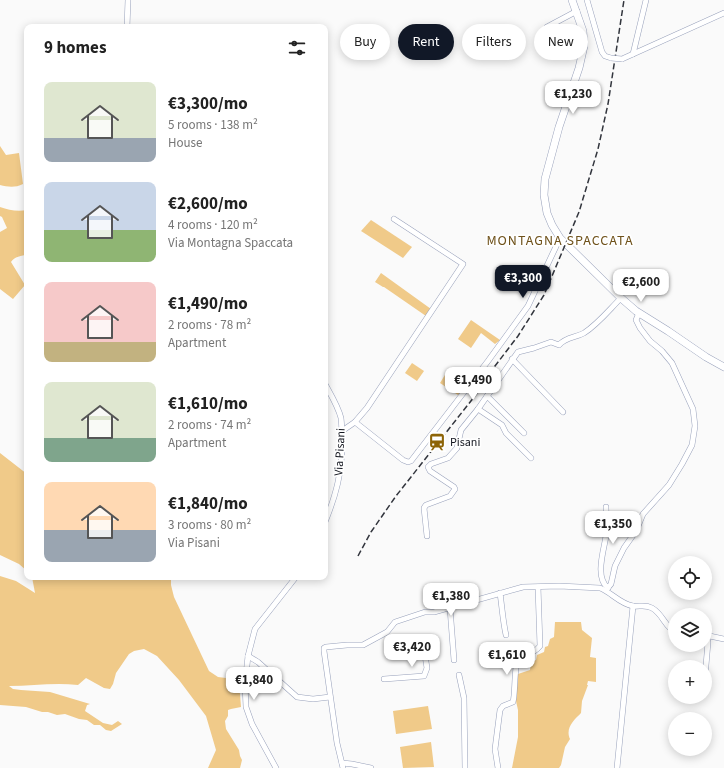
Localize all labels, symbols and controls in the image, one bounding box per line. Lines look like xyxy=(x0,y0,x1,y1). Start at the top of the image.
chip: Buy xyxy=(340,24,390,60)
chip: Rent xyxy=(398,24,454,60)
chip: Filters xyxy=(462,24,526,60)
chip: New xyxy=(534,24,588,60)
text: 9 homes xyxy=(44,36,106,60)
icon: filters xyxy=(286,37,308,59)
pin: €1,230 xyxy=(540,81,606,115)
text: €1,230 xyxy=(554,85,592,103)
text: €3,300/mo xyxy=(168,92,248,116)
icon: home xyxy=(76,98,124,146)
text: 5 rooms · 138 m² xyxy=(168,116,258,134)
text: House xyxy=(168,134,203,152)
text: €2,600/mo xyxy=(168,192,248,216)
icon: home xyxy=(76,198,124,246)
text: 4 rooms · 120 m² xyxy=(168,216,258,234)
district label: MONTAGNA SPACCATA xyxy=(486,231,634,251)
text: Via Montagna Spaccata xyxy=(168,234,293,252)
pin: €3,300 xyxy=(490,265,556,299)
text: €3,300 xyxy=(504,269,542,287)
pin: €2,600 xyxy=(608,269,674,303)
text: €2,600 xyxy=(622,273,660,291)
text: €1,490/mo xyxy=(168,292,248,316)
icon: home xyxy=(76,298,124,346)
text: 2 rooms · 78 m² xyxy=(168,316,251,334)
text: Apartment xyxy=(168,334,226,352)
pin: €1,490 xyxy=(440,367,506,401)
text: €1,490 xyxy=(454,371,492,389)
text: €1,610/mo xyxy=(168,392,248,416)
icon: home xyxy=(76,398,124,446)
text: 2 rooms · 74 m² xyxy=(168,416,251,434)
street label: Via Pisani xyxy=(330,428,350,476)
station icon: Pisani xyxy=(427,432,447,452)
text: Apartment xyxy=(168,434,226,452)
place label: Pisani xyxy=(450,434,480,451)
text: €1,840/mo xyxy=(168,492,248,516)
icon: home xyxy=(76,498,124,546)
pin: €1,350 xyxy=(580,511,646,545)
text: €1,350 xyxy=(594,515,632,533)
text: 3 rooms · 80 m² xyxy=(168,516,251,534)
text: Via Pisani xyxy=(168,534,220,552)
map controls xyxy=(668,556,712,756)
button: locate xyxy=(668,556,712,600)
pin: €1,380 xyxy=(418,583,484,617)
text: €1,380 xyxy=(432,587,470,605)
button: layers xyxy=(668,608,712,652)
pin: €3,420 xyxy=(379,634,445,668)
text: €3,420 xyxy=(393,638,431,656)
pin: €1,610 xyxy=(474,642,540,676)
text: €1,610 xyxy=(488,646,526,664)
button: + xyxy=(668,660,712,704)
pin: €1,840 xyxy=(221,667,287,701)
text: €1,840 xyxy=(235,671,273,689)
button: − xyxy=(668,712,712,756)

